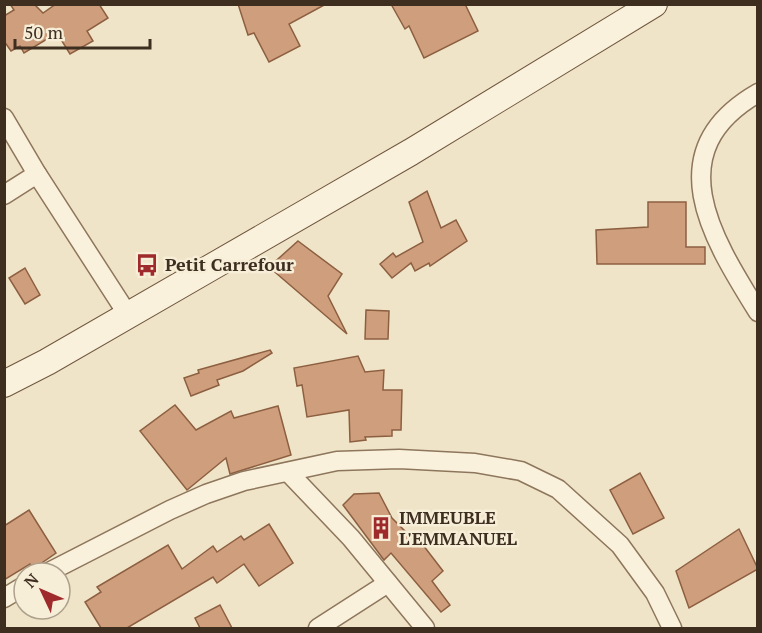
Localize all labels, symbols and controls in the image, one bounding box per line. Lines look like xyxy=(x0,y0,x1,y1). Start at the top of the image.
scale bar xyxy=(15,12,150,50)
text: 50 m xyxy=(24,20,64,44)
bus stop icon: Petit Carrefour xyxy=(134,252,160,278)
place label: Petit Carrefour xyxy=(165,252,294,276)
place label: IMMEUBLE L'EMMANUEL xyxy=(399,505,518,550)
building icon: IMMEUBLE L'EMMANUEL xyxy=(368,515,394,541)
north arrow xyxy=(12,561,72,621)
text: N xyxy=(19,569,43,593)

